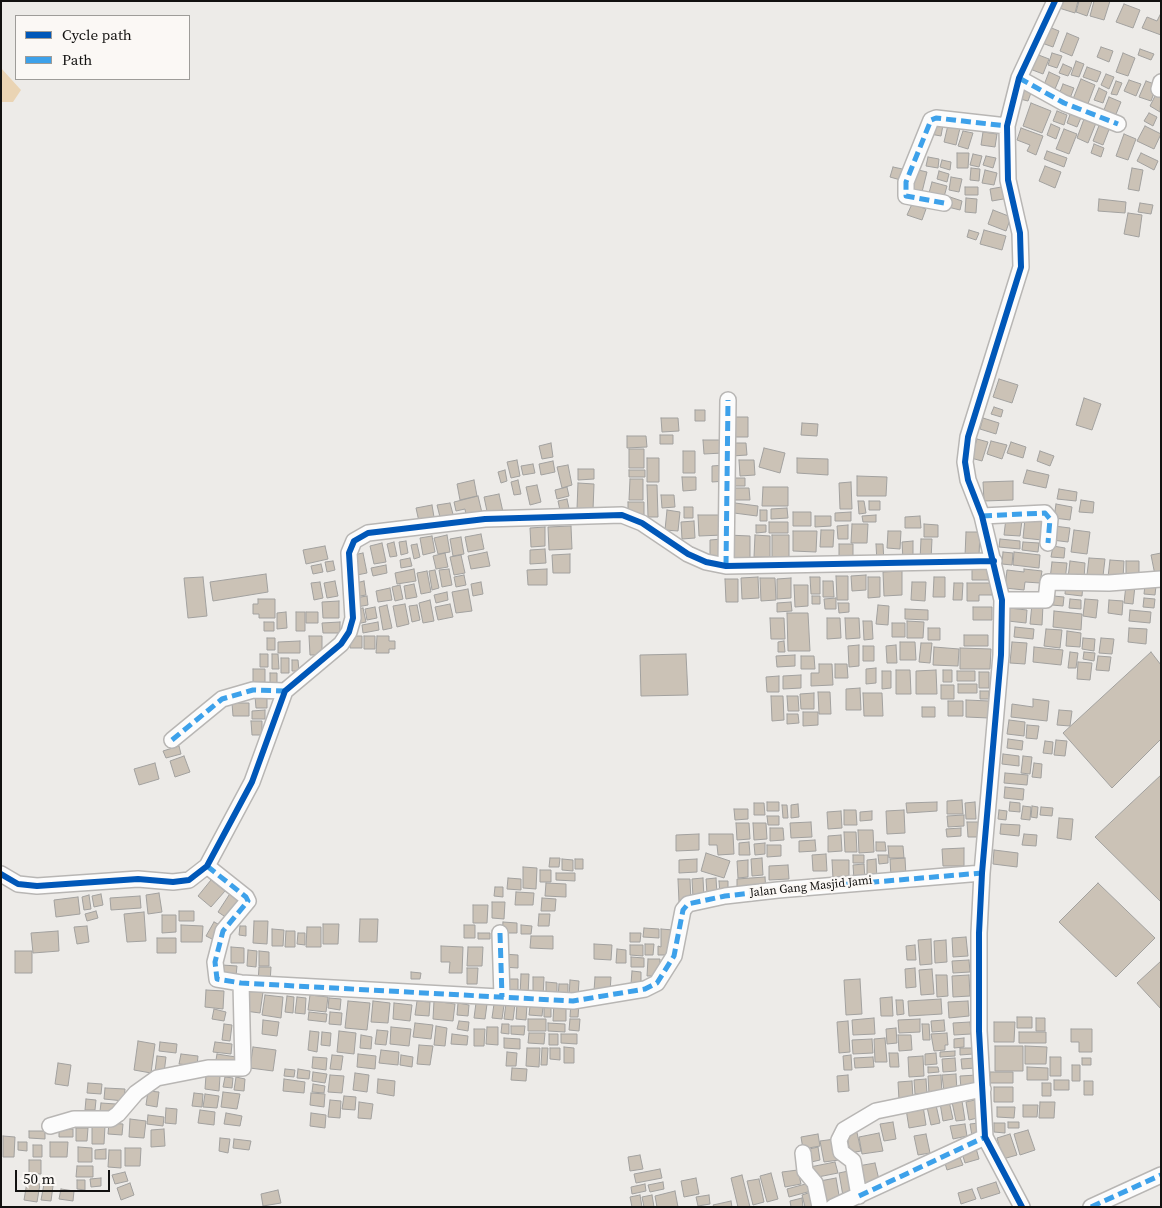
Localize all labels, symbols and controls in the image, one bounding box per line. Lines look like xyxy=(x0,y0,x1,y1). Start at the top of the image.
legend xyxy=(15,15,190,80)
text: Cycle path xyxy=(62,24,132,45)
text: Path xyxy=(62,49,92,70)
street label: Jalan Gang Masjid Jami xyxy=(749,873,873,901)
scale bar xyxy=(18,1160,112,1192)
text: 50 m xyxy=(23,1168,55,1189)

